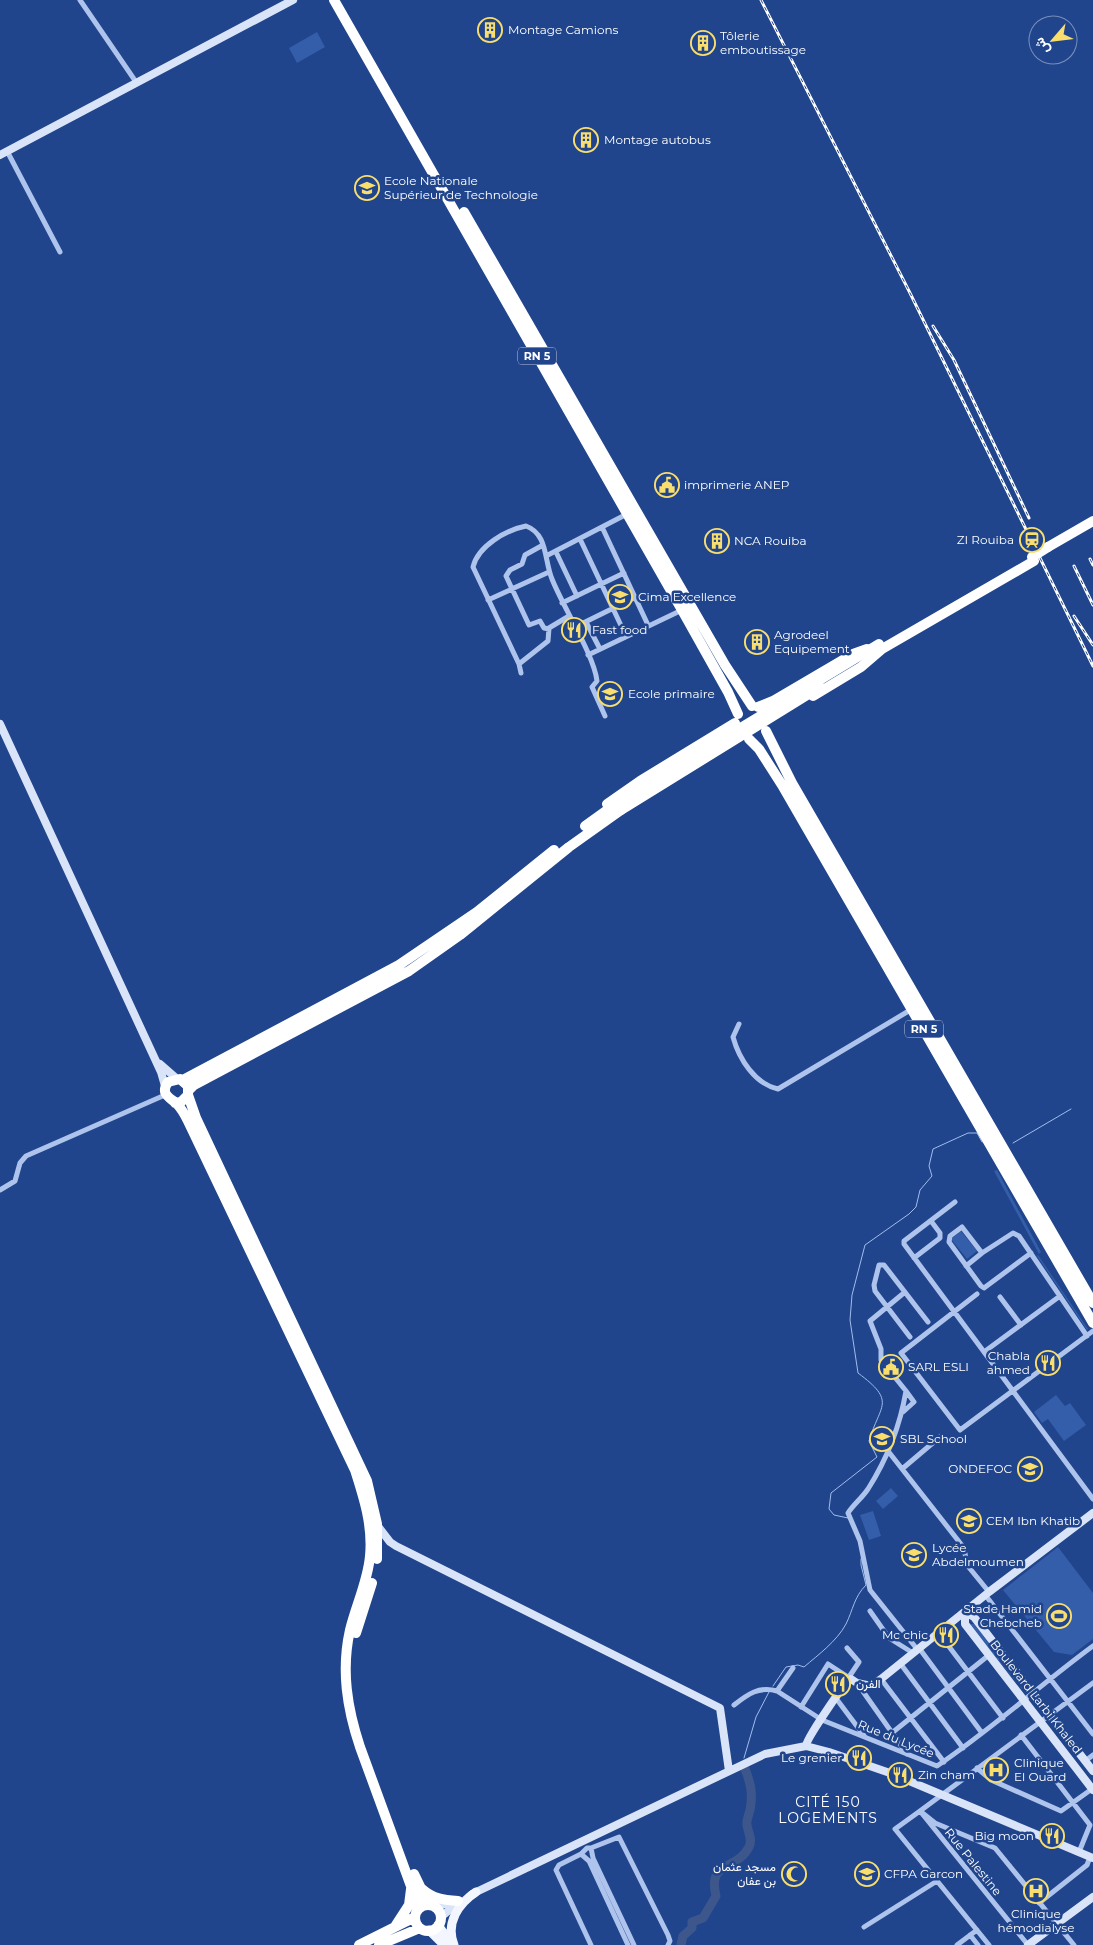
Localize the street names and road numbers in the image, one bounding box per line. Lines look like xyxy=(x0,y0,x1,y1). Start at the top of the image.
road number: RN 5 xyxy=(518,348,556,364)
road number: RN 5 xyxy=(905,1021,943,1038)
street label: Boulevard Larbi Khaled xyxy=(987,1637,1085,1756)
street label: Rue du Lycée xyxy=(856,1716,937,1761)
street label: Rue Palestine xyxy=(942,1825,1005,1898)

